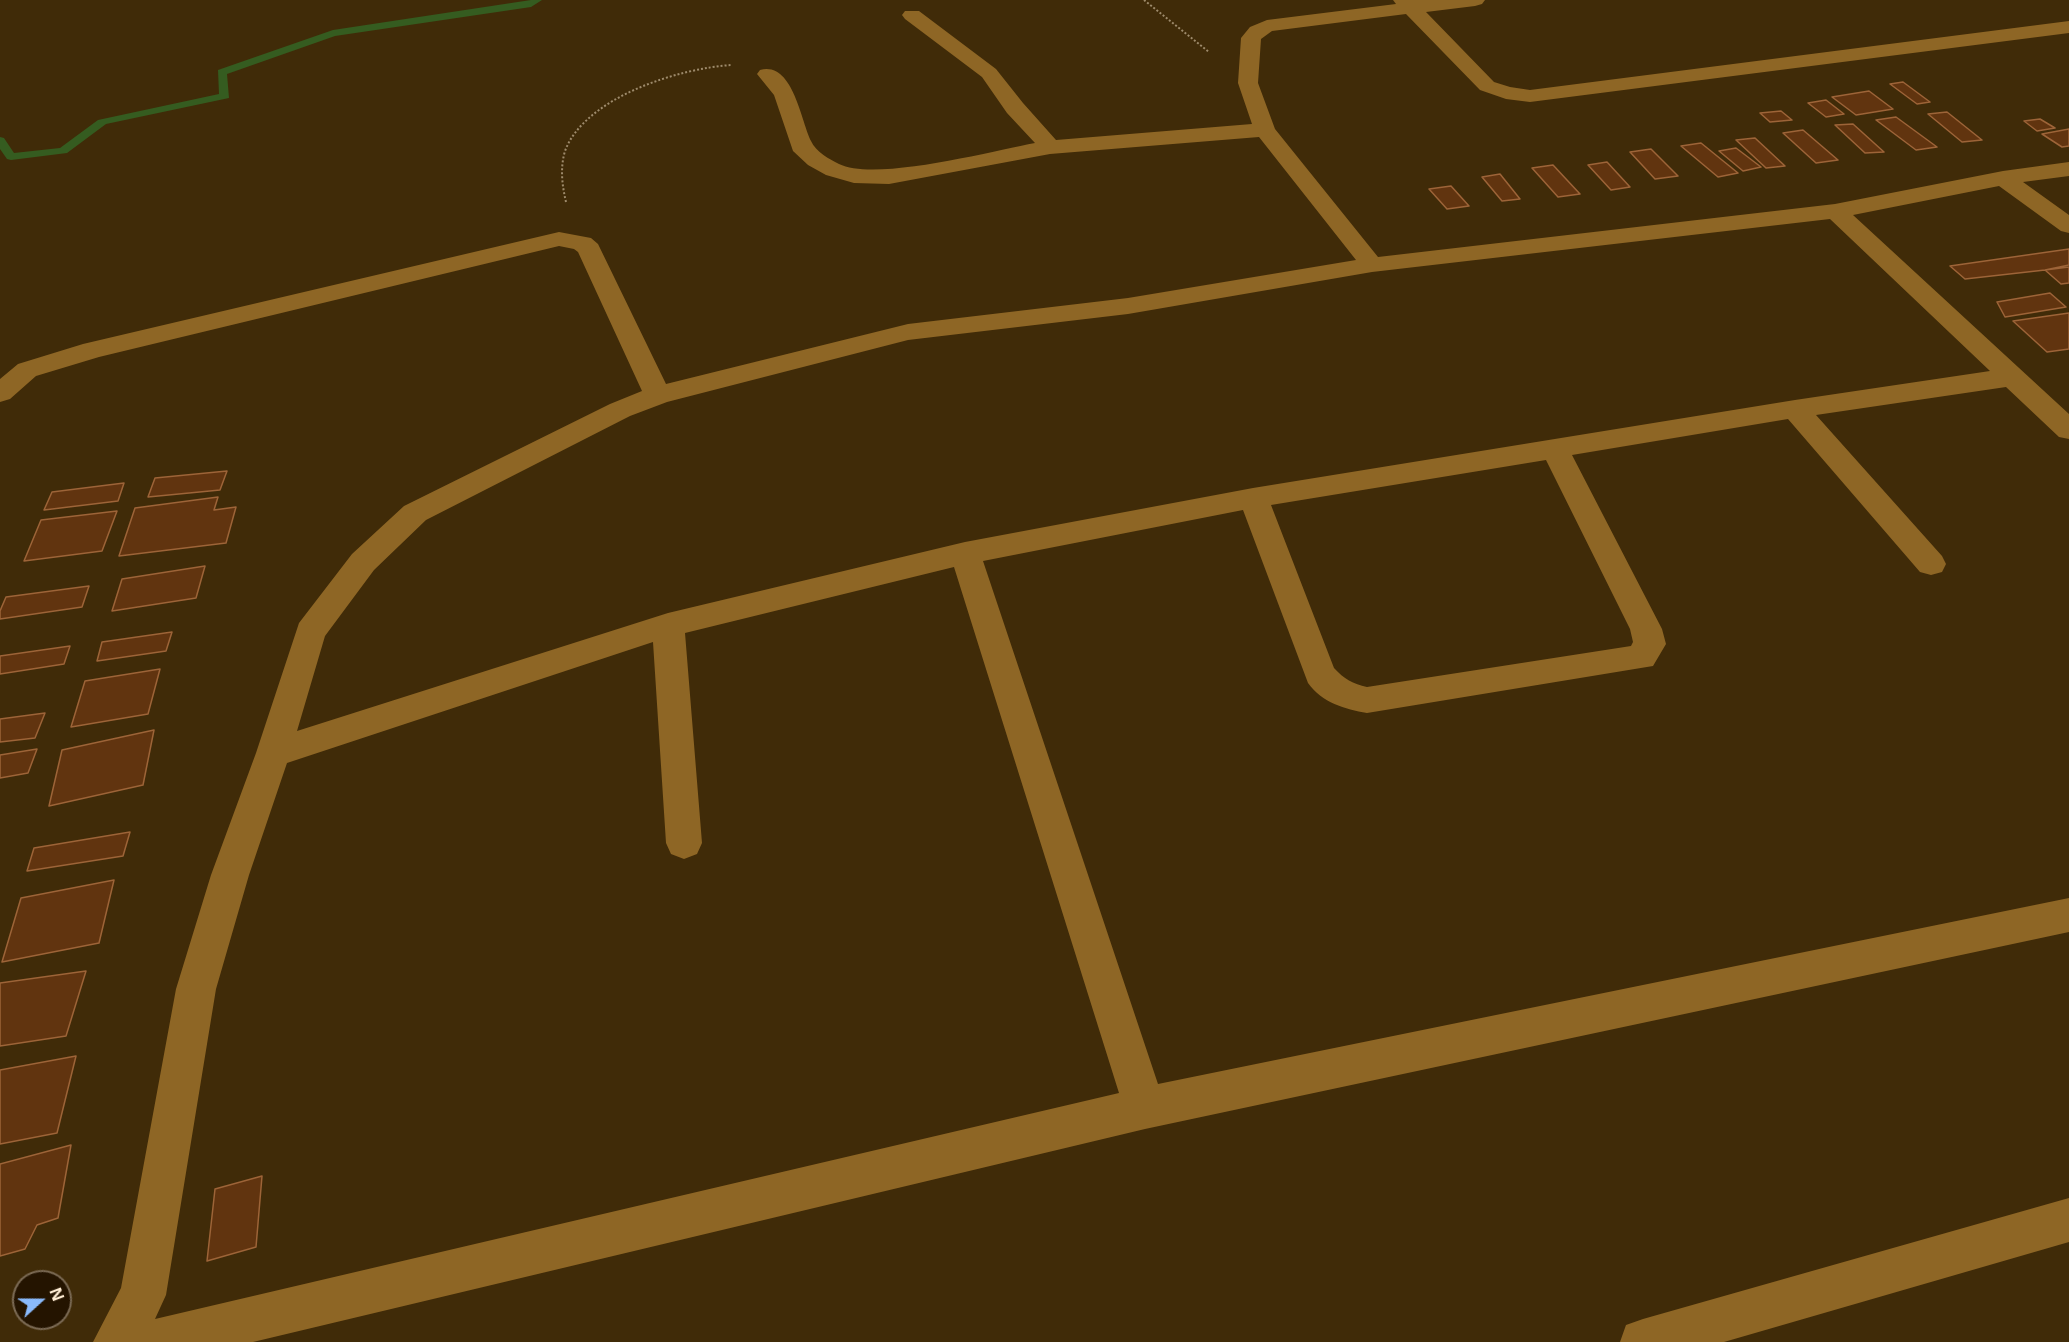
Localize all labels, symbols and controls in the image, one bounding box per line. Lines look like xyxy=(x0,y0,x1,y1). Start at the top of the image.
north arrow xyxy=(12,1270,72,1330)
text: N xyxy=(44,1284,70,1304)

